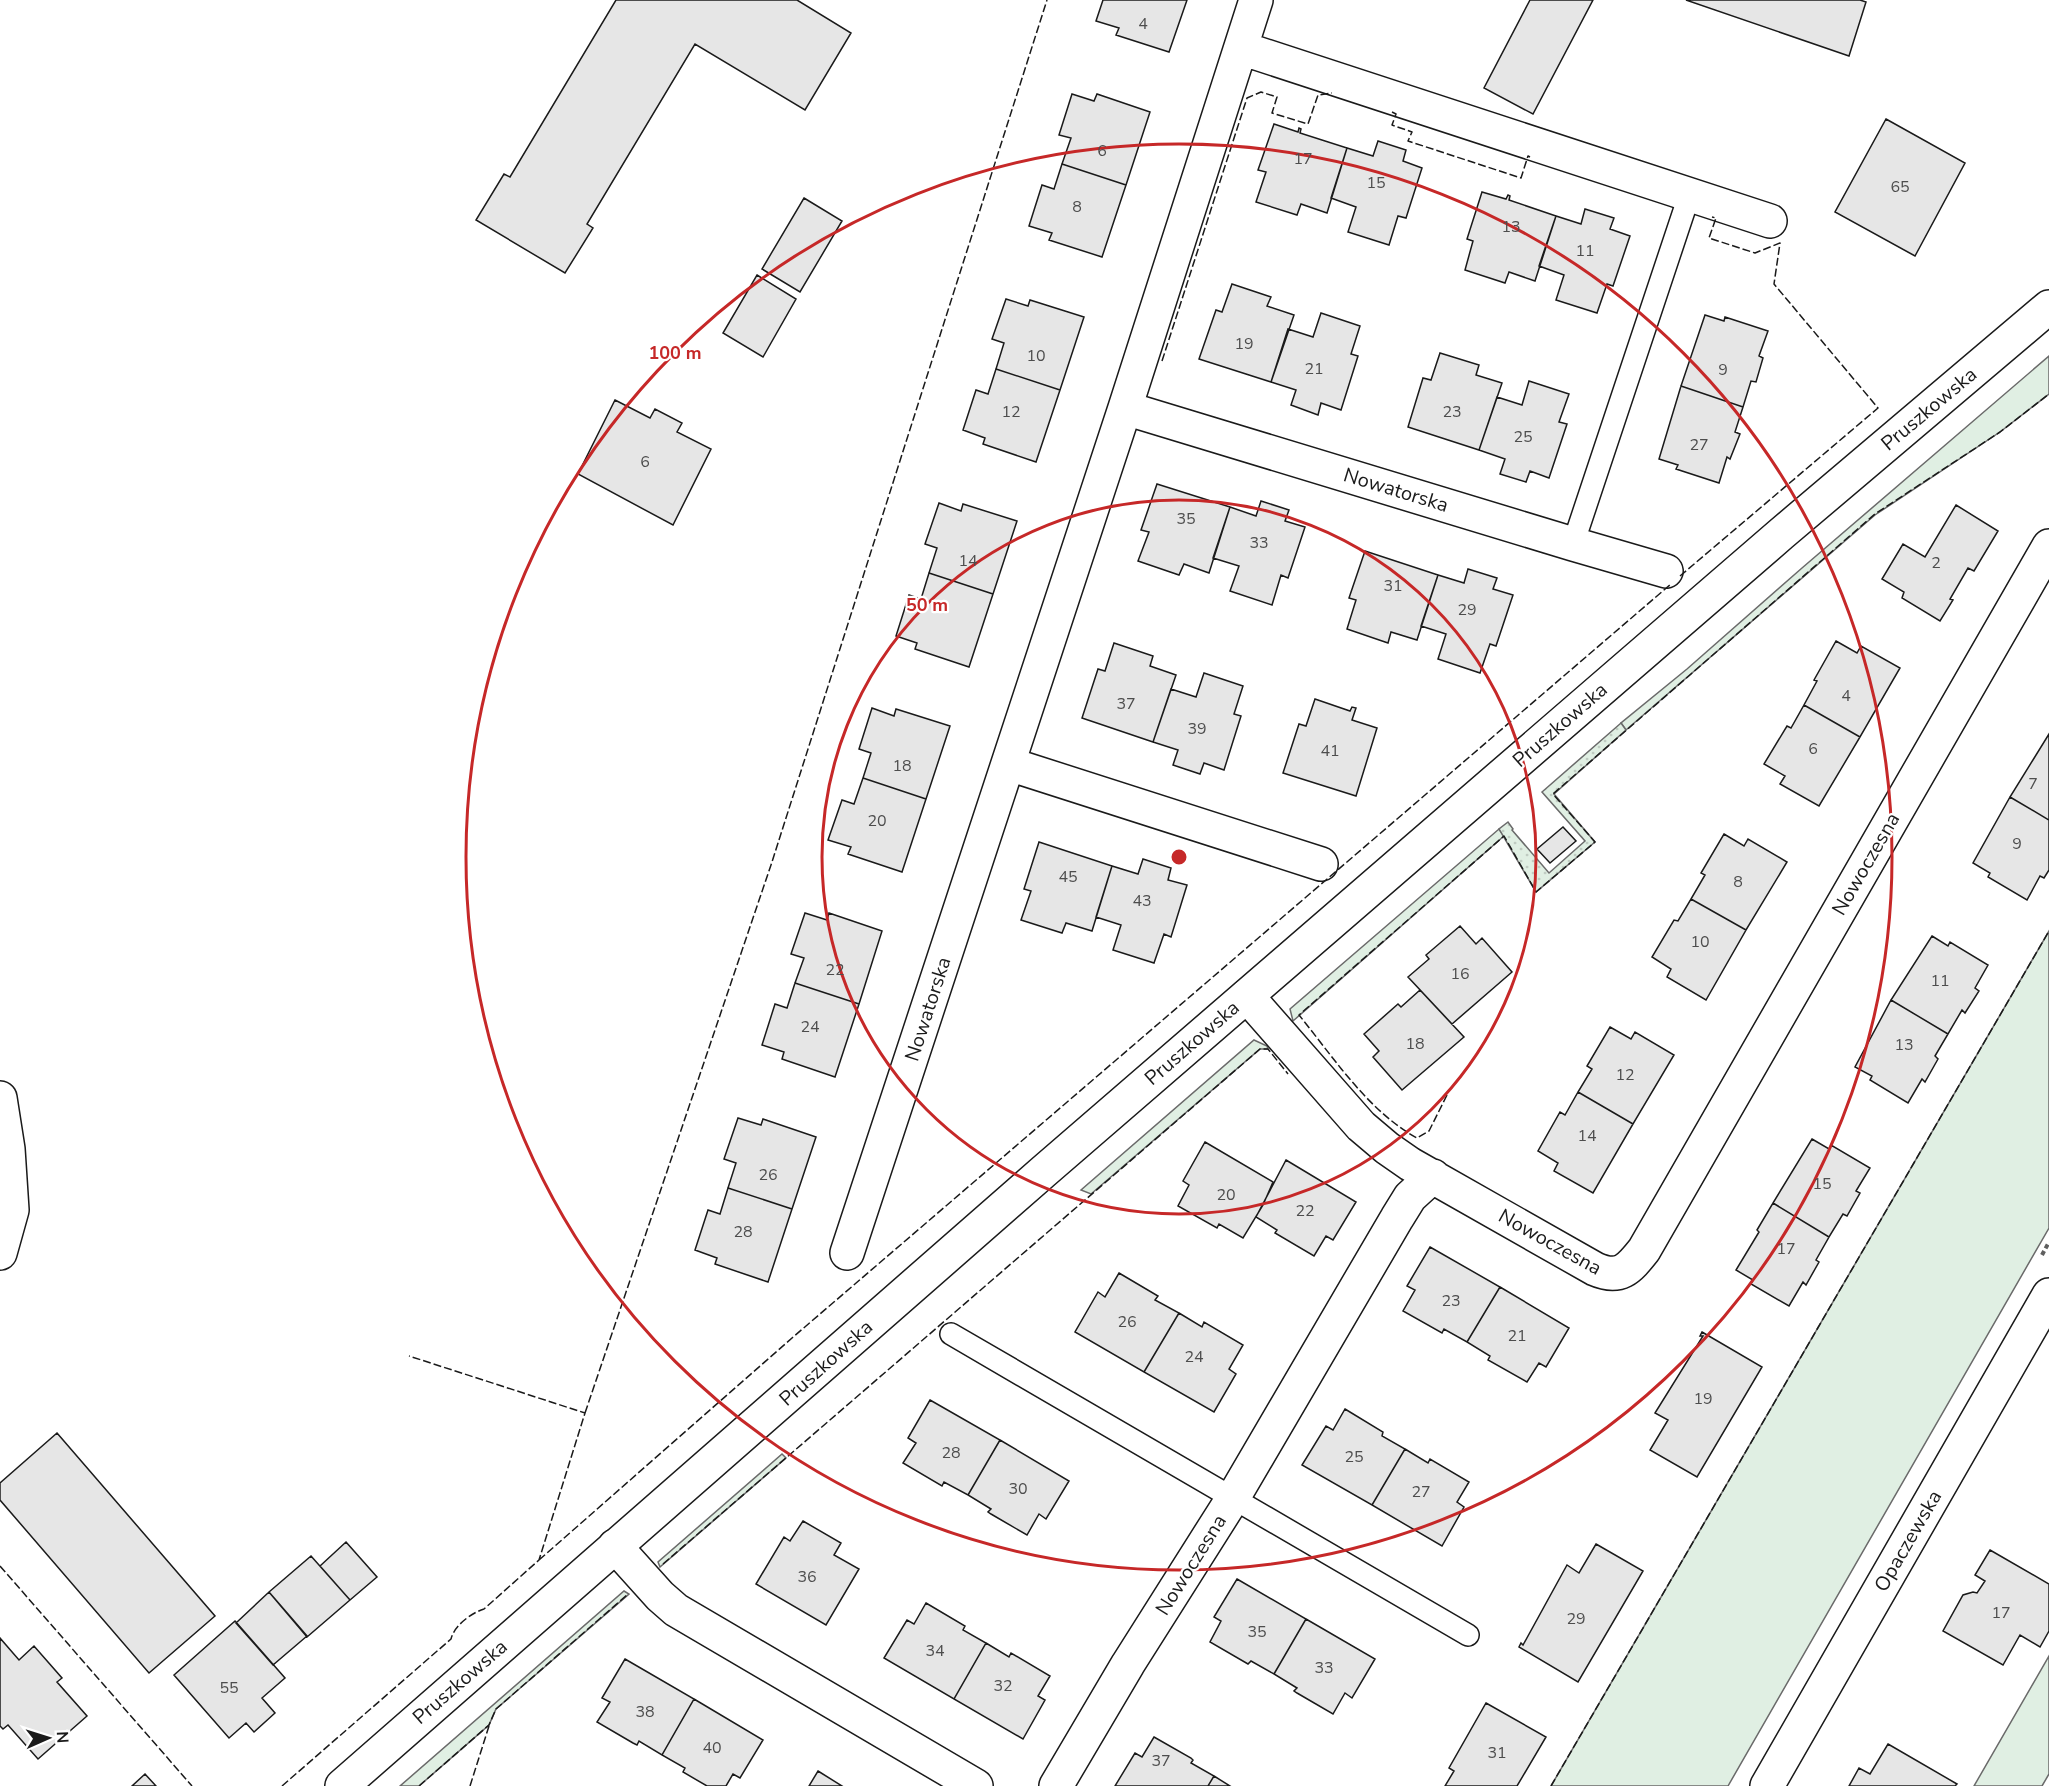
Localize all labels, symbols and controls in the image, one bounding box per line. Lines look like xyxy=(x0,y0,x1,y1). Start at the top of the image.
house number: 4 xyxy=(1138,13,1148,35)
house number: 6 xyxy=(1097,140,1107,162)
house number: 17 xyxy=(1293,148,1313,170)
house number: 15 xyxy=(1366,172,1386,194)
house number: 65 xyxy=(1890,176,1910,198)
house number: 8 xyxy=(1072,196,1082,218)
house number: 13 xyxy=(1501,216,1521,238)
house number: 11 xyxy=(1575,240,1595,262)
house number: 19 xyxy=(1234,333,1254,355)
text: 100 m xyxy=(648,341,702,365)
house number: 10 xyxy=(1026,345,1046,367)
house number: 21 xyxy=(1304,358,1324,380)
house number: 9 xyxy=(1718,359,1728,381)
street label: Pruszkowska xyxy=(1875,361,1983,457)
house number: 12 xyxy=(1001,401,1021,423)
house number: 23 xyxy=(1442,401,1462,423)
house number: 25 xyxy=(1513,426,1533,448)
house number: 27 xyxy=(1689,434,1709,456)
house number: 6 xyxy=(640,451,650,473)
street label: Nowatorska xyxy=(1340,461,1452,519)
house number: 35 xyxy=(1176,508,1196,530)
house number: 33 xyxy=(1249,532,1269,554)
house number: 14 xyxy=(958,550,978,572)
house number: 2 xyxy=(1931,552,1941,574)
house number: 31 xyxy=(1383,575,1403,597)
text: 50 m xyxy=(906,593,948,617)
house number: 29 xyxy=(1457,599,1477,621)
street label: Pruszkowska xyxy=(1507,676,1613,774)
house number: 4 xyxy=(1841,685,1851,707)
house number: 37 xyxy=(1116,693,1136,715)
house number: 39 xyxy=(1187,718,1207,740)
house number: 6 xyxy=(1808,738,1818,760)
house number: 41 xyxy=(1320,740,1340,762)
house number: 18 xyxy=(892,755,912,777)
house number: 7 xyxy=(2028,773,2038,795)
street label: Nowoczesna xyxy=(1826,808,1906,920)
house number: 20 xyxy=(867,810,887,832)
house number: 9 xyxy=(2012,833,2022,855)
centre of rings xyxy=(1169,847,1189,867)
house number: 45 xyxy=(1058,866,1078,888)
house number: 8 xyxy=(1733,871,1743,893)
house number: 43 xyxy=(1132,890,1152,912)
house number: 10 xyxy=(1690,931,1710,953)
street label: Nowatorska xyxy=(898,953,958,1065)
house number: 22 xyxy=(825,959,845,981)
house number: 16 xyxy=(1450,963,1470,985)
house number: 11 xyxy=(1930,970,1950,992)
street label: Pruszkowska xyxy=(1139,994,1245,1092)
house number: 24 xyxy=(800,1016,820,1038)
house number: 18 xyxy=(1405,1033,1425,1055)
house number: 13 xyxy=(1894,1034,1914,1056)
house number: 12 xyxy=(1615,1064,1635,1086)
house number: 14 xyxy=(1577,1125,1597,1147)
house number: 26 xyxy=(758,1164,778,1186)
house number: 15 xyxy=(1812,1173,1832,1195)
house number: 20 xyxy=(1216,1184,1236,1206)
house number: 22 xyxy=(1295,1200,1315,1222)
street label: Nowoczesna xyxy=(1494,1203,1606,1281)
house number: 28 xyxy=(733,1221,753,1243)
house number: 17 xyxy=(1776,1238,1796,1260)
house number: 23 xyxy=(1441,1290,1461,1312)
house number: 26 xyxy=(1117,1311,1137,1333)
street label: Pruszkowska xyxy=(773,1314,879,1412)
house number: 21 xyxy=(1507,1325,1527,1347)
house number: 24 xyxy=(1184,1346,1204,1368)
house number: 19 xyxy=(1693,1388,1713,1410)
house number: 28 xyxy=(941,1442,961,1464)
house number: 25 xyxy=(1344,1446,1364,1468)
house number: 30 xyxy=(1008,1478,1028,1500)
house number: 27 xyxy=(1411,1481,1431,1503)
street label: Opaczewska xyxy=(1868,1485,1948,1597)
street label: Nowoczesna xyxy=(1149,1509,1233,1621)
house number: 36 xyxy=(797,1566,817,1588)
house number: 17 xyxy=(1991,1602,2011,1624)
house number: 29 xyxy=(1566,1608,1586,1630)
house number: 35 xyxy=(1247,1621,1267,1643)
street label: Pruszkowska xyxy=(407,1633,513,1731)
house number: 34 xyxy=(925,1640,945,1662)
house number: 33 xyxy=(1314,1657,1334,1679)
house number: 32 xyxy=(993,1675,1013,1697)
house number: 55 xyxy=(219,1677,239,1699)
house number: 38 xyxy=(635,1701,655,1723)
north arrow xyxy=(18,1708,78,1768)
text: N xyxy=(51,1731,73,1744)
house number: 40 xyxy=(702,1737,722,1759)
house number: 31 xyxy=(1487,1742,1507,1764)
house number: 37 xyxy=(1151,1750,1171,1772)

